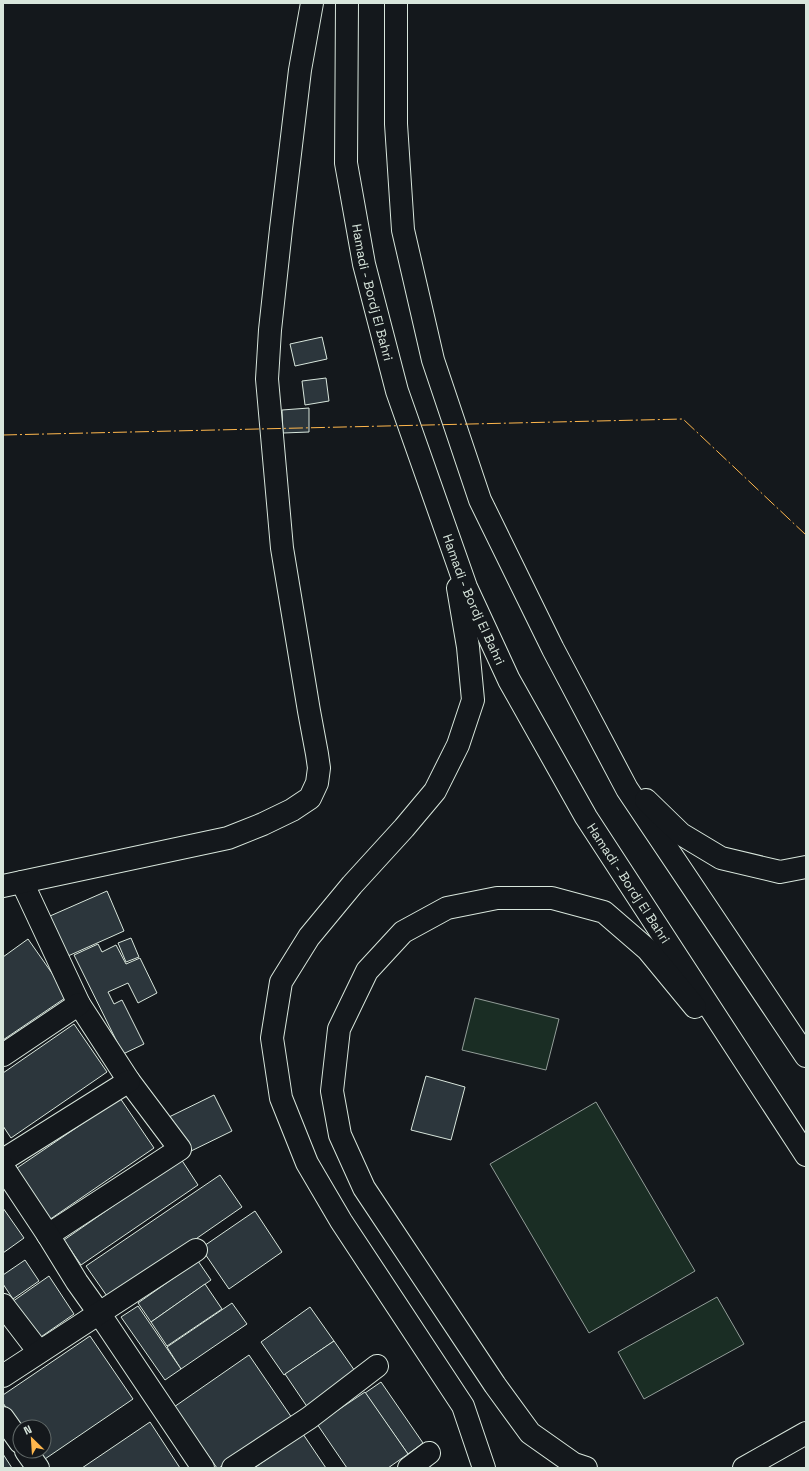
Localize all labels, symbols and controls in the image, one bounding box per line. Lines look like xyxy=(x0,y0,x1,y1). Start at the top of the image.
street label: Hamadi - Bordj El Bahri xyxy=(348,222,397,362)
street label: Hamadi - Bordj El Bahri xyxy=(439,532,509,667)
street label: Hamadi - Bordj El Bahri xyxy=(584,820,674,946)
north arrow xyxy=(12,1419,52,1459)
text: N xyxy=(21,1422,34,1438)

